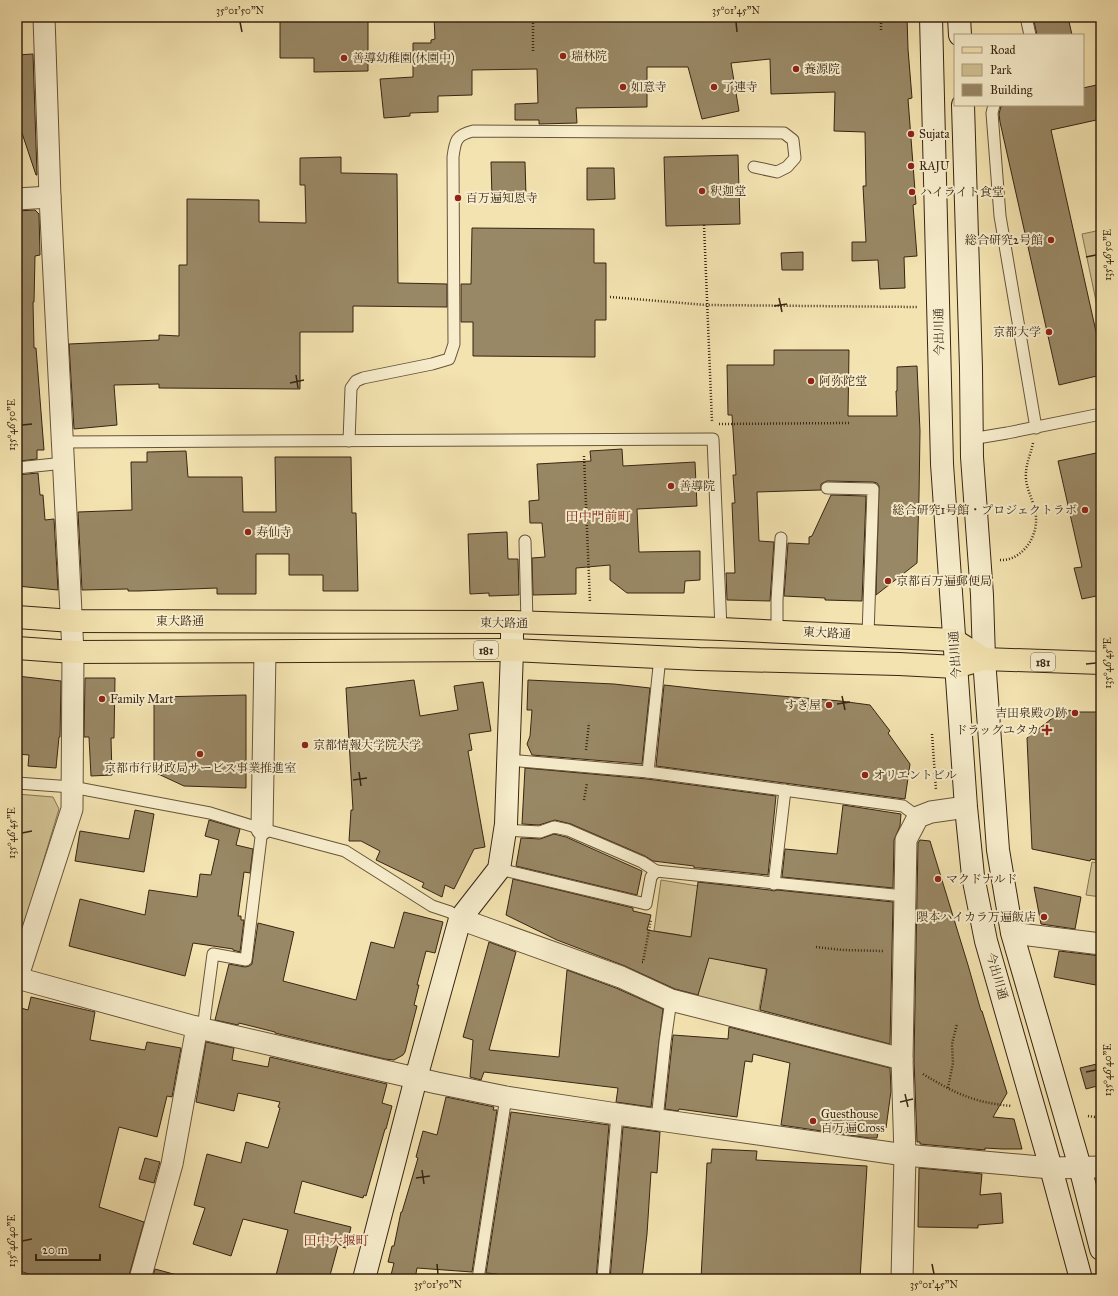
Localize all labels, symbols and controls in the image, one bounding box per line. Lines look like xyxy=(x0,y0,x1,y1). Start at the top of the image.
text: 35°01'50"N xyxy=(216,5,265,17)
text: 35°01'45"N xyxy=(712,5,760,17)
legend xyxy=(954,34,1084,106)
text: Road xyxy=(990,43,1016,57)
place label: 瑞林院 xyxy=(571,49,607,63)
place label: 善導幼稚園(休園中) xyxy=(352,51,455,65)
marker: 瑞林院 xyxy=(558,51,568,61)
marker: 善導幼稚園(休園中) xyxy=(339,53,349,63)
place label: 養源院 xyxy=(804,62,840,76)
text: Park xyxy=(990,63,1012,77)
marker: 養源院 xyxy=(791,64,801,74)
place label: 如意寺 xyxy=(631,80,667,94)
place label: 了連寺 xyxy=(722,80,758,94)
marker: 如意寺 xyxy=(618,82,628,92)
marker: 了連寺 xyxy=(709,82,719,92)
text: Building xyxy=(990,83,1033,98)
place label: Sujata xyxy=(919,127,951,141)
marker: Sujata xyxy=(906,129,916,139)
place label: RAJU xyxy=(919,159,950,174)
marker: RAJU xyxy=(906,161,916,171)
place label: 釈迦堂 xyxy=(710,184,746,198)
place label: ハイライト食堂 xyxy=(920,185,1004,199)
marker: 釈迦堂 xyxy=(697,186,707,196)
marker: ハイライト食堂 xyxy=(907,187,917,197)
place label: 百万遍知恩寺 xyxy=(466,191,538,205)
marker: 百万遍知恩寺 xyxy=(453,193,463,203)
text: 135°46'50"E xyxy=(1102,229,1114,281)
place label: 総合研究2号館 xyxy=(965,233,1043,247)
marker: 総合研究2号館 xyxy=(1046,235,1056,245)
street label: 今出川通 xyxy=(932,308,946,356)
place label: 京都大学 xyxy=(993,325,1041,339)
marker: 京都大学 xyxy=(1044,327,1054,337)
place label: 阿弥陀堂 xyxy=(819,374,867,388)
marker: 阿弥陀堂 xyxy=(806,376,816,386)
text: 135°46'50"E xyxy=(6,399,18,451)
place label: 善導院 xyxy=(679,479,715,493)
marker: 善導院 xyxy=(666,481,676,491)
place label: 総合研究1号館・プロジェクトラボ xyxy=(892,503,1077,517)
marker: 総合研究1号館・プロジェクトラボ xyxy=(1080,505,1090,515)
district label: 田中門前町 xyxy=(565,509,631,525)
place label: 寿仙寺 xyxy=(256,525,292,539)
marker: 寿仙寺 xyxy=(243,527,253,537)
place label: 京都百万遍郵便局 xyxy=(896,574,992,588)
marker: 京都百万遍郵便局 xyxy=(883,576,893,586)
street label: 東大路通 xyxy=(156,614,204,628)
street label: 東大路通 xyxy=(480,616,528,630)
street label: 東大路通 xyxy=(803,625,851,641)
street label: 今出川通 xyxy=(946,631,964,679)
text: 135°46'45"E xyxy=(1102,637,1114,689)
road number: 181 xyxy=(474,641,498,659)
road number: 181 xyxy=(1031,653,1055,671)
place label: Family Mart xyxy=(110,692,174,706)
marker: Family Mart xyxy=(97,694,107,704)
place label: すき屋 xyxy=(785,698,821,712)
marker: すき屋 xyxy=(824,700,834,710)
place label: 吉田泉殿の跡 xyxy=(995,706,1067,720)
marker: 吉田泉殿の跡 xyxy=(1070,708,1080,718)
place label: ドラッグユタカ xyxy=(955,723,1039,737)
marker: ドラッグユタカ xyxy=(1042,725,1052,735)
place label: 京都情報大学院大学 xyxy=(313,738,421,752)
marker: 京都情報大学院大学 xyxy=(300,740,310,750)
marker: 京都市行財政局サービス事業推進室 xyxy=(195,749,205,759)
place label: 京都市行財政局サービス事業推進室 xyxy=(104,761,296,775)
place label: オリエントビル xyxy=(873,768,957,782)
marker: オリエントビル xyxy=(860,770,870,780)
text: 135°46'45"E xyxy=(6,807,18,859)
place label: マクドナルド xyxy=(946,872,1017,886)
marker: マクドナルド xyxy=(933,874,943,884)
place label: 隈本ハイカラ万遍飯店 xyxy=(916,910,1036,924)
marker: 隈本ハイカラ万遍飯店 xyxy=(1039,912,1049,922)
street label: 今出川通 xyxy=(984,951,1010,1001)
text: 135°46'40"E xyxy=(1102,1044,1114,1096)
place label: Guesthouse 百万遍Cross xyxy=(821,1107,885,1135)
marker: Guesthouse 百万遍Cross xyxy=(808,1116,818,1126)
text: 135°46'40"E xyxy=(6,1215,18,1267)
district label: 田中大堰町 xyxy=(303,1233,369,1249)
scale bar xyxy=(36,1236,100,1262)
text: 20 m xyxy=(42,1243,68,1257)
text: 35°01'50"N xyxy=(414,1279,463,1291)
text: 35°01'45"N xyxy=(910,1279,958,1291)

